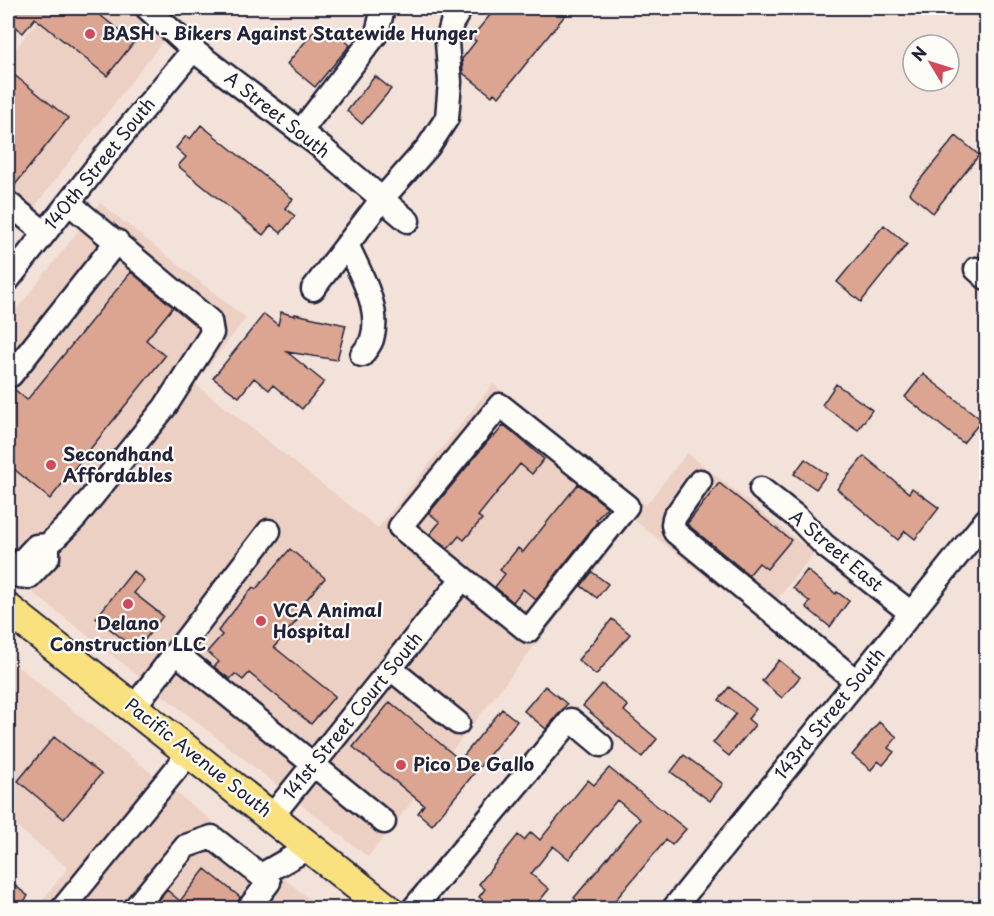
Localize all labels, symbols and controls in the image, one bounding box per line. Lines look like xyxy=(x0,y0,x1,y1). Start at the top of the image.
place label: BASH - Bikers Against Statewide Hunger xyxy=(102,19,478,46)
marker: BASH - Bikers Against Statewide Hunger xyxy=(83,27,97,41)
north arrow xyxy=(901,33,961,93)
text: N xyxy=(905,41,932,66)
street label: A Street South xyxy=(220,64,336,164)
street label: 140th Street South xyxy=(37,91,161,235)
place label: Secondhand Affordables xyxy=(63,440,174,488)
marker: Secondhand Affordables xyxy=(44,458,58,472)
street label: A Street East xyxy=(784,503,890,597)
place label: VCA Animal Hospital xyxy=(273,596,382,644)
marker: Delano Construction LLC xyxy=(121,597,135,611)
place label: Delano Construction LLC xyxy=(50,609,206,657)
marker: VCA Animal Hospital xyxy=(254,614,268,628)
street label: 141st Street Court South xyxy=(276,625,428,805)
street label: 143rd Street South xyxy=(767,641,890,785)
street label: Pacific Avenue South xyxy=(120,691,278,823)
place label: Pico De Gallo xyxy=(413,750,535,777)
marker: Pico De Gallo xyxy=(394,758,408,772)

